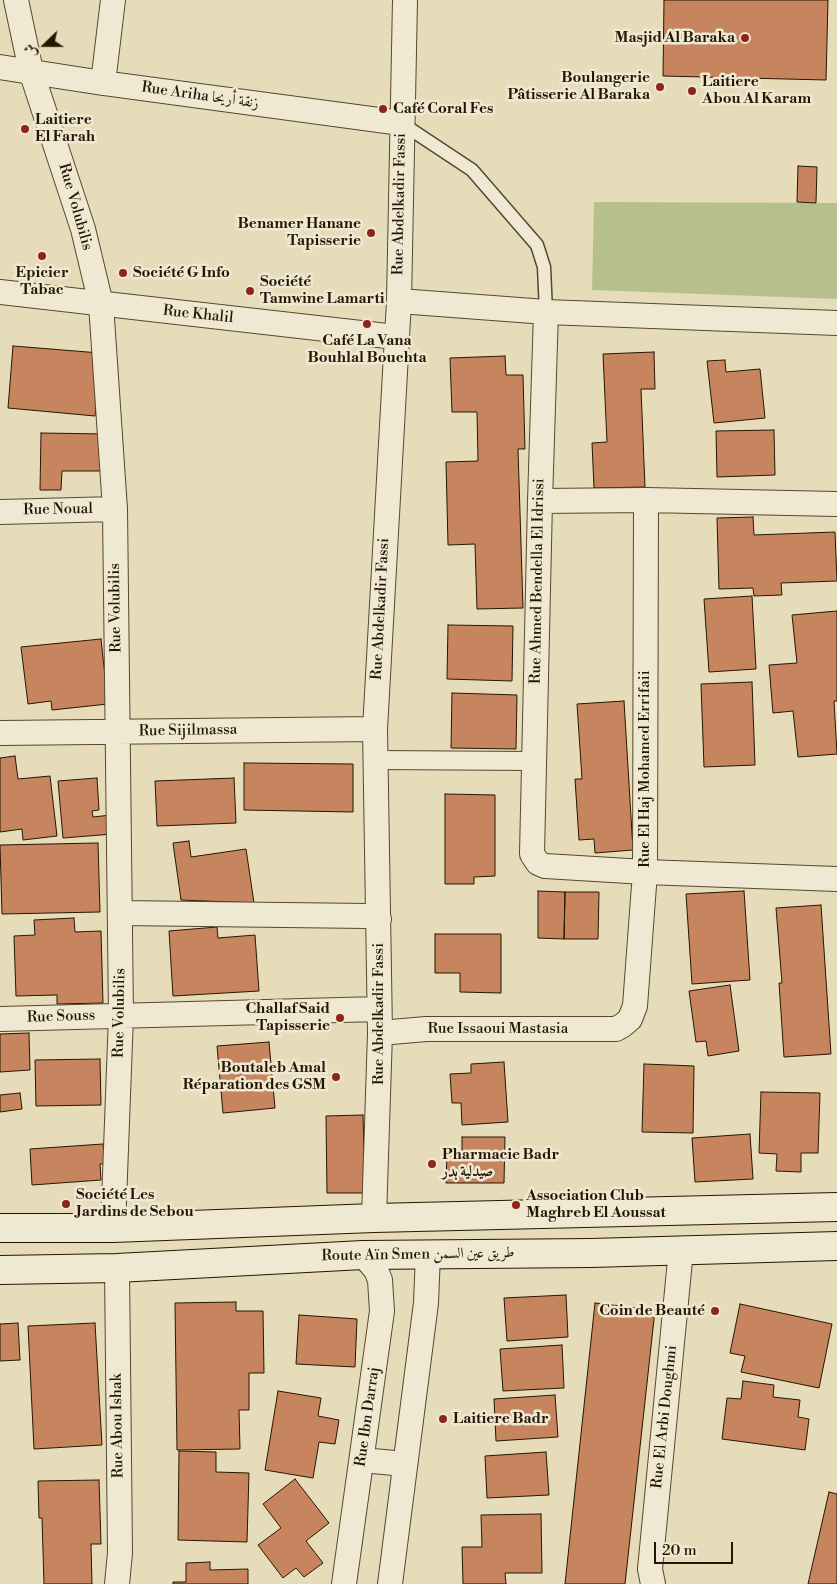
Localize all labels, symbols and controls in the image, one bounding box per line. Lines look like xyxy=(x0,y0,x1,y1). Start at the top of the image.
north arrow xyxy=(20,20,70,70)
place label: Masjid Al Baraka xyxy=(615,29,735,47)
marker: Masjid Al Baraka xyxy=(739,32,751,44)
text: ش xyxy=(20,41,42,60)
place label: Boulangerie Pâtisserie Al Baraka xyxy=(507,69,650,104)
place label: Laitiere Abou Al Karam xyxy=(702,73,811,108)
street label: Rue Ariha زنقة أريحا xyxy=(140,79,260,113)
marker: Boulangerie Pâtisserie Al Baraka xyxy=(654,81,666,93)
marker: Laitiere Abou Al Karam xyxy=(686,85,698,97)
place label: Café Coral Fes xyxy=(393,100,493,118)
marker: Café Coral Fes xyxy=(377,103,389,115)
place label: Laitiere El Farah xyxy=(35,111,95,146)
marker: Laitiere El Farah xyxy=(19,123,31,135)
street label: Rue Abdelkadir Fassi xyxy=(390,133,410,275)
street label: Rue Volubilis xyxy=(54,161,96,253)
place label: Benamer Hanane Tapisserie xyxy=(238,215,361,250)
marker: Benamer Hanane Tapisserie xyxy=(365,227,377,239)
marker: Epicier Tabac xyxy=(36,250,48,262)
place label: Epicier Tabac xyxy=(16,264,68,299)
place label: Société G Info xyxy=(133,264,230,282)
marker: Société G Info xyxy=(117,267,129,279)
place label: Société Tamwine Lamarti xyxy=(260,273,385,308)
marker: Société Tamwine Lamarti xyxy=(244,285,256,297)
street label: Rue Khalil xyxy=(162,302,234,328)
marker: Café La Vana Bouhlal Bouchta xyxy=(361,318,373,330)
place label: Café La Vana Bouhlal Bouchta xyxy=(307,332,427,367)
street label: Rue Ahmed Bendella El Idrissi xyxy=(527,478,549,684)
street label: Rue Noual xyxy=(23,500,93,520)
street label: Rue Abdelkadir Fassi xyxy=(368,538,394,680)
street label: Rue Volubilis xyxy=(106,563,126,653)
street label: Rue El Haj Mohamed Errifaii xyxy=(636,670,654,868)
street label: Rue Sijilmassa xyxy=(139,721,237,741)
street label: Rue Abdelkadir Fassi xyxy=(370,943,388,1085)
street label: Rue Volubilis xyxy=(110,968,130,1058)
place label: Challaf Said Tapisserie xyxy=(245,1000,330,1035)
street label: Rue Souss xyxy=(27,1007,95,1027)
marker: Challaf Said Tapisserie xyxy=(334,1012,346,1024)
street label: Rue Issaoui Mastasia xyxy=(428,1020,568,1038)
place label: Boutaleb Amal Réparation des GSM xyxy=(183,1059,326,1094)
marker: Boutaleb Amal Réparation des GSM xyxy=(330,1071,342,1083)
place label: Pharmacie Badr صيدلية بدر xyxy=(442,1146,559,1181)
marker: Pharmacie Badr صيدلية بدر xyxy=(426,1158,438,1170)
place label: Société Les Jardins de Sebou xyxy=(76,1186,194,1221)
place label: Association Club Maghreb El Aoussat xyxy=(526,1187,666,1222)
marker: Société Les Jardins de Sebou xyxy=(60,1198,72,1210)
marker: Association Club Maghreb El Aoussat xyxy=(510,1199,522,1211)
street label: Route Aïn Smen طريق عين السمن xyxy=(321,1244,515,1266)
place label: Coin de Beauté xyxy=(599,1302,705,1320)
marker: Coin de Beauté xyxy=(709,1305,721,1317)
street label: Rue El Arbi Doughmi xyxy=(649,1344,681,1490)
street label: Rue Ibn Darraj xyxy=(352,1366,384,1468)
street label: Rue Abou Ishak xyxy=(108,1373,128,1479)
place label: Laitiere Badr xyxy=(453,1410,549,1428)
marker: Laitiere Badr xyxy=(437,1413,449,1425)
scale bar xyxy=(657,1532,736,1564)
text: 20 m xyxy=(662,1541,697,1560)

